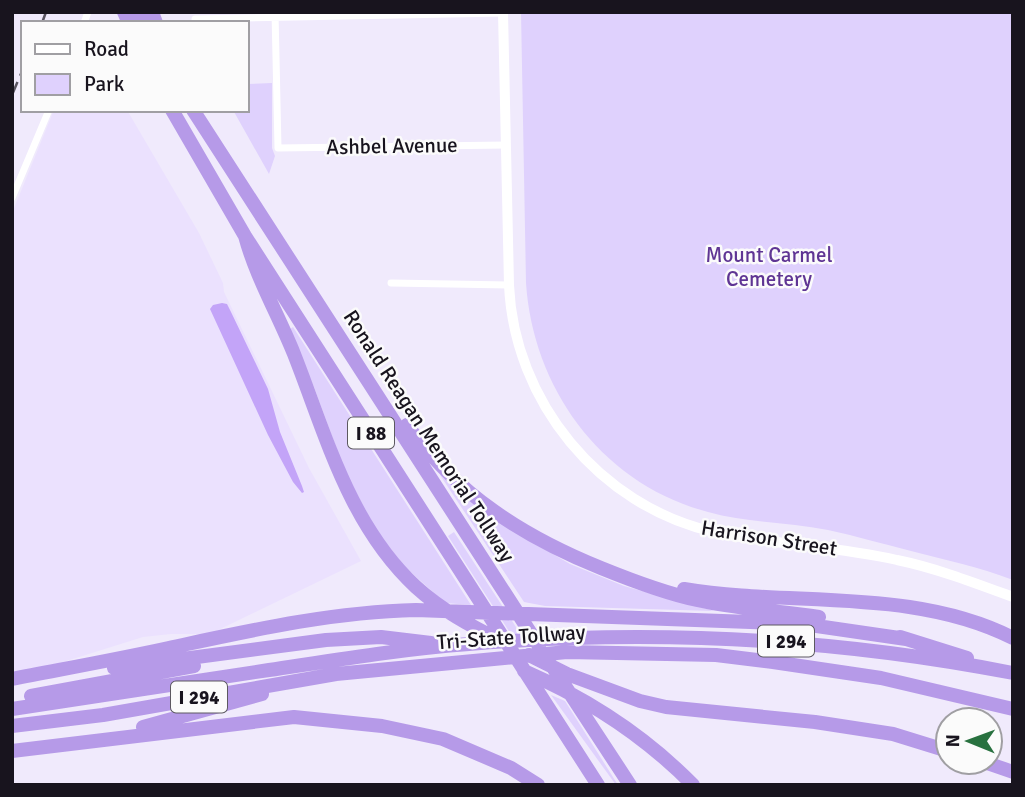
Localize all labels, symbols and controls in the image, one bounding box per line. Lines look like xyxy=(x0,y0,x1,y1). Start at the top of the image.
legend xyxy=(21,21,248,112)
text: Road xyxy=(84,36,129,62)
text: Park xyxy=(84,71,125,97)
street label: Ashbel Avenue xyxy=(326,132,458,160)
park label: Mount Carmel Cemetery xyxy=(705,242,833,292)
street label: Ronald Reagan Memorial Tollway xyxy=(338,305,520,567)
road number: I 88 xyxy=(348,418,394,448)
street label: Harrison Street xyxy=(699,514,839,562)
street label: Tri-State Tollway xyxy=(436,619,586,655)
road number: I 294 xyxy=(758,626,814,656)
road number: I 294 xyxy=(171,682,227,712)
north arrow xyxy=(934,706,1004,776)
text: N xyxy=(941,734,965,748)

